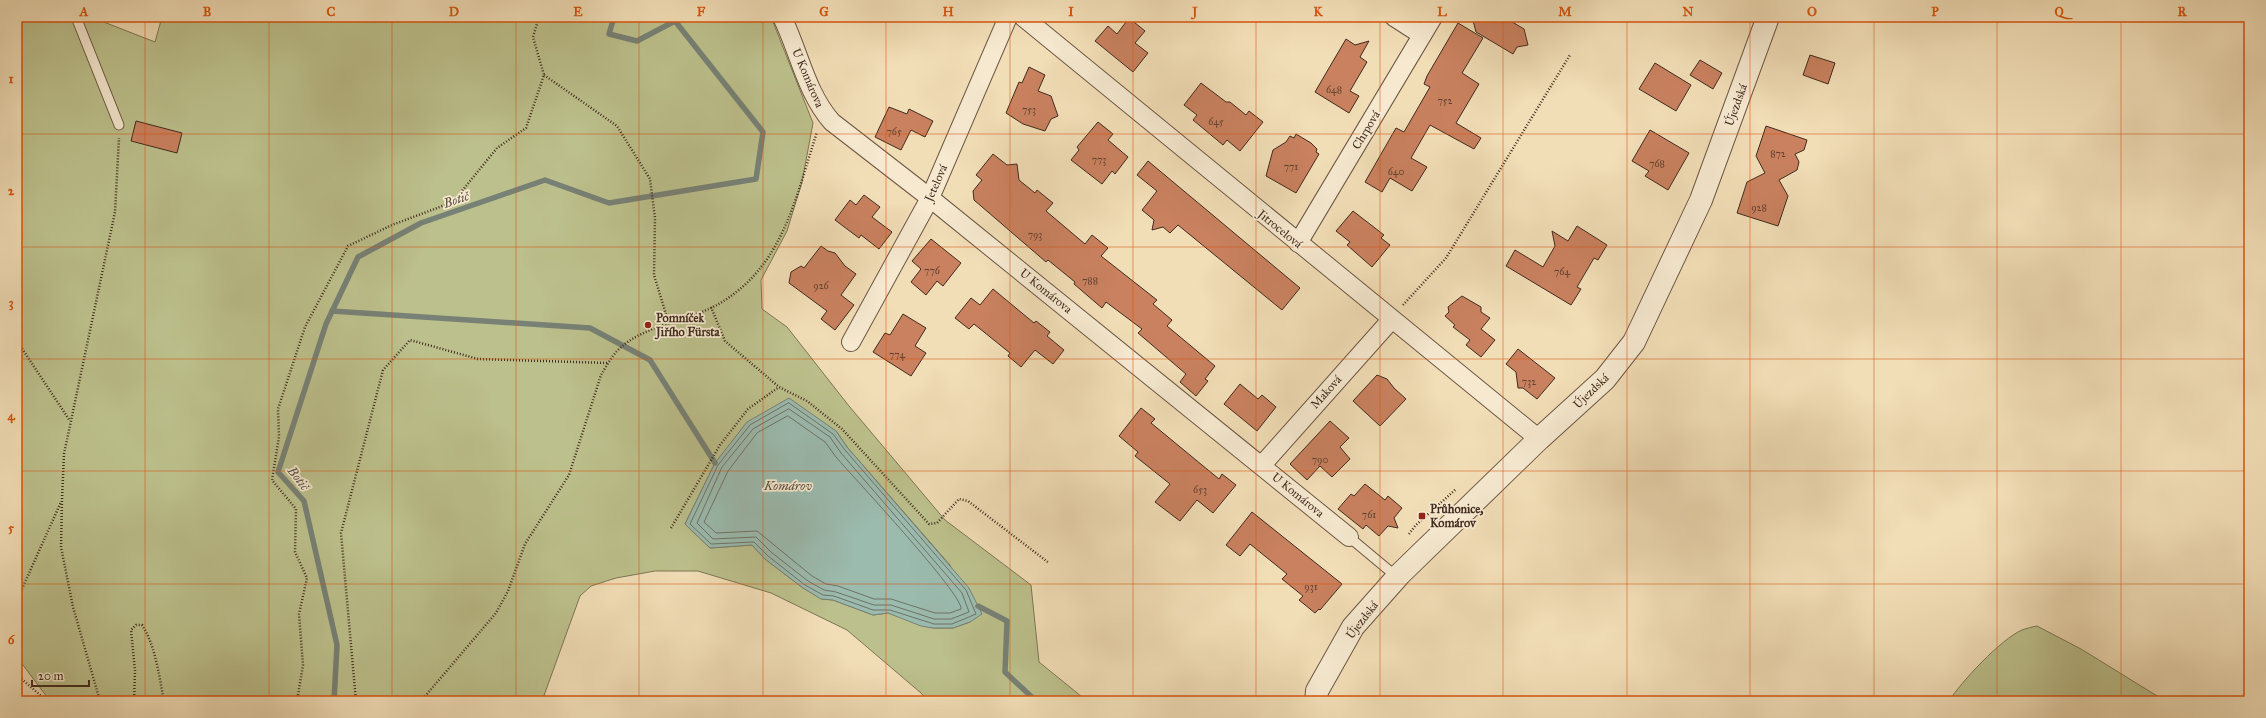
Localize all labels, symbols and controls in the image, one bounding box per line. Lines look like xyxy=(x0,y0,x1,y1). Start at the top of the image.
text: A xyxy=(79,4,89,20)
text: B xyxy=(203,4,212,20)
text: C xyxy=(327,4,336,20)
text: D xyxy=(449,4,459,20)
text: E xyxy=(573,4,583,20)
text: F xyxy=(697,4,706,20)
text: G xyxy=(819,4,829,20)
text: H xyxy=(942,4,954,20)
text: I xyxy=(1068,4,1074,20)
text: J xyxy=(1190,4,1198,20)
text: K xyxy=(1313,4,1323,20)
text: L xyxy=(1437,4,1447,20)
text: M xyxy=(1558,4,1572,20)
text: N xyxy=(1682,4,1694,20)
text: O xyxy=(1807,4,1817,20)
text: P xyxy=(1931,4,1939,20)
text: Q xyxy=(2054,4,2073,20)
text: R xyxy=(2177,4,2187,20)
street label: U Komárova xyxy=(789,46,827,111)
text: 1 xyxy=(8,71,14,87)
street label: Újezdská xyxy=(1720,80,1750,128)
house number: 648 xyxy=(1326,84,1342,96)
house number: 752 xyxy=(1438,95,1453,107)
house number: 753 xyxy=(1022,104,1036,116)
street label: Chrpová xyxy=(1349,108,1383,152)
house number: 645 xyxy=(1208,116,1224,128)
house number: 765 xyxy=(886,126,902,138)
house number: 872 xyxy=(1770,148,1786,160)
house number: 773 xyxy=(1092,154,1106,166)
house number: 768 xyxy=(1649,158,1665,170)
house number: 771 xyxy=(1284,161,1298,173)
street label: Jetelová xyxy=(921,162,952,206)
house number: 640 xyxy=(1388,166,1404,178)
text: 2 xyxy=(8,183,15,199)
water label: Botič xyxy=(440,187,473,212)
house number: 928 xyxy=(1751,202,1767,214)
street label: Jitrocelová xyxy=(1253,206,1306,252)
house number: 793 xyxy=(1028,229,1042,241)
house number: 776 xyxy=(924,265,941,277)
street label: U Komárova xyxy=(1017,266,1076,317)
house number: 764 xyxy=(1554,266,1570,278)
house number: 788 xyxy=(1082,275,1098,287)
house number: 926 xyxy=(813,280,830,292)
text: 3 xyxy=(8,295,14,311)
place label: Pomníček Jiřího Fürsta xyxy=(654,311,721,340)
marker: Pomníček Jiřího Fürsta xyxy=(643,320,653,330)
house number: 774 xyxy=(889,349,905,361)
street label: Újezdská xyxy=(1569,369,1612,411)
street label: Maková xyxy=(1308,372,1345,411)
house number: 732 xyxy=(1522,376,1536,388)
text: 4 xyxy=(7,408,15,424)
house number: 790 xyxy=(1312,454,1328,466)
water label: Botič xyxy=(283,463,314,496)
street label: U Komárova xyxy=(1269,470,1328,521)
water label: Komárov xyxy=(763,478,812,494)
house number: 653 xyxy=(1193,484,1207,496)
place label: Průhonice, Komárov xyxy=(1430,502,1483,530)
house number: 761 xyxy=(1362,509,1376,521)
marker: Průhonice, Komárov xyxy=(1417,511,1427,521)
text: 5 xyxy=(8,520,15,536)
house number: 931 xyxy=(1304,581,1318,593)
street label: Újezdská xyxy=(1341,596,1382,642)
text: 6 xyxy=(8,632,16,648)
scale bar xyxy=(32,662,89,688)
text: 20 m xyxy=(38,669,64,683)

